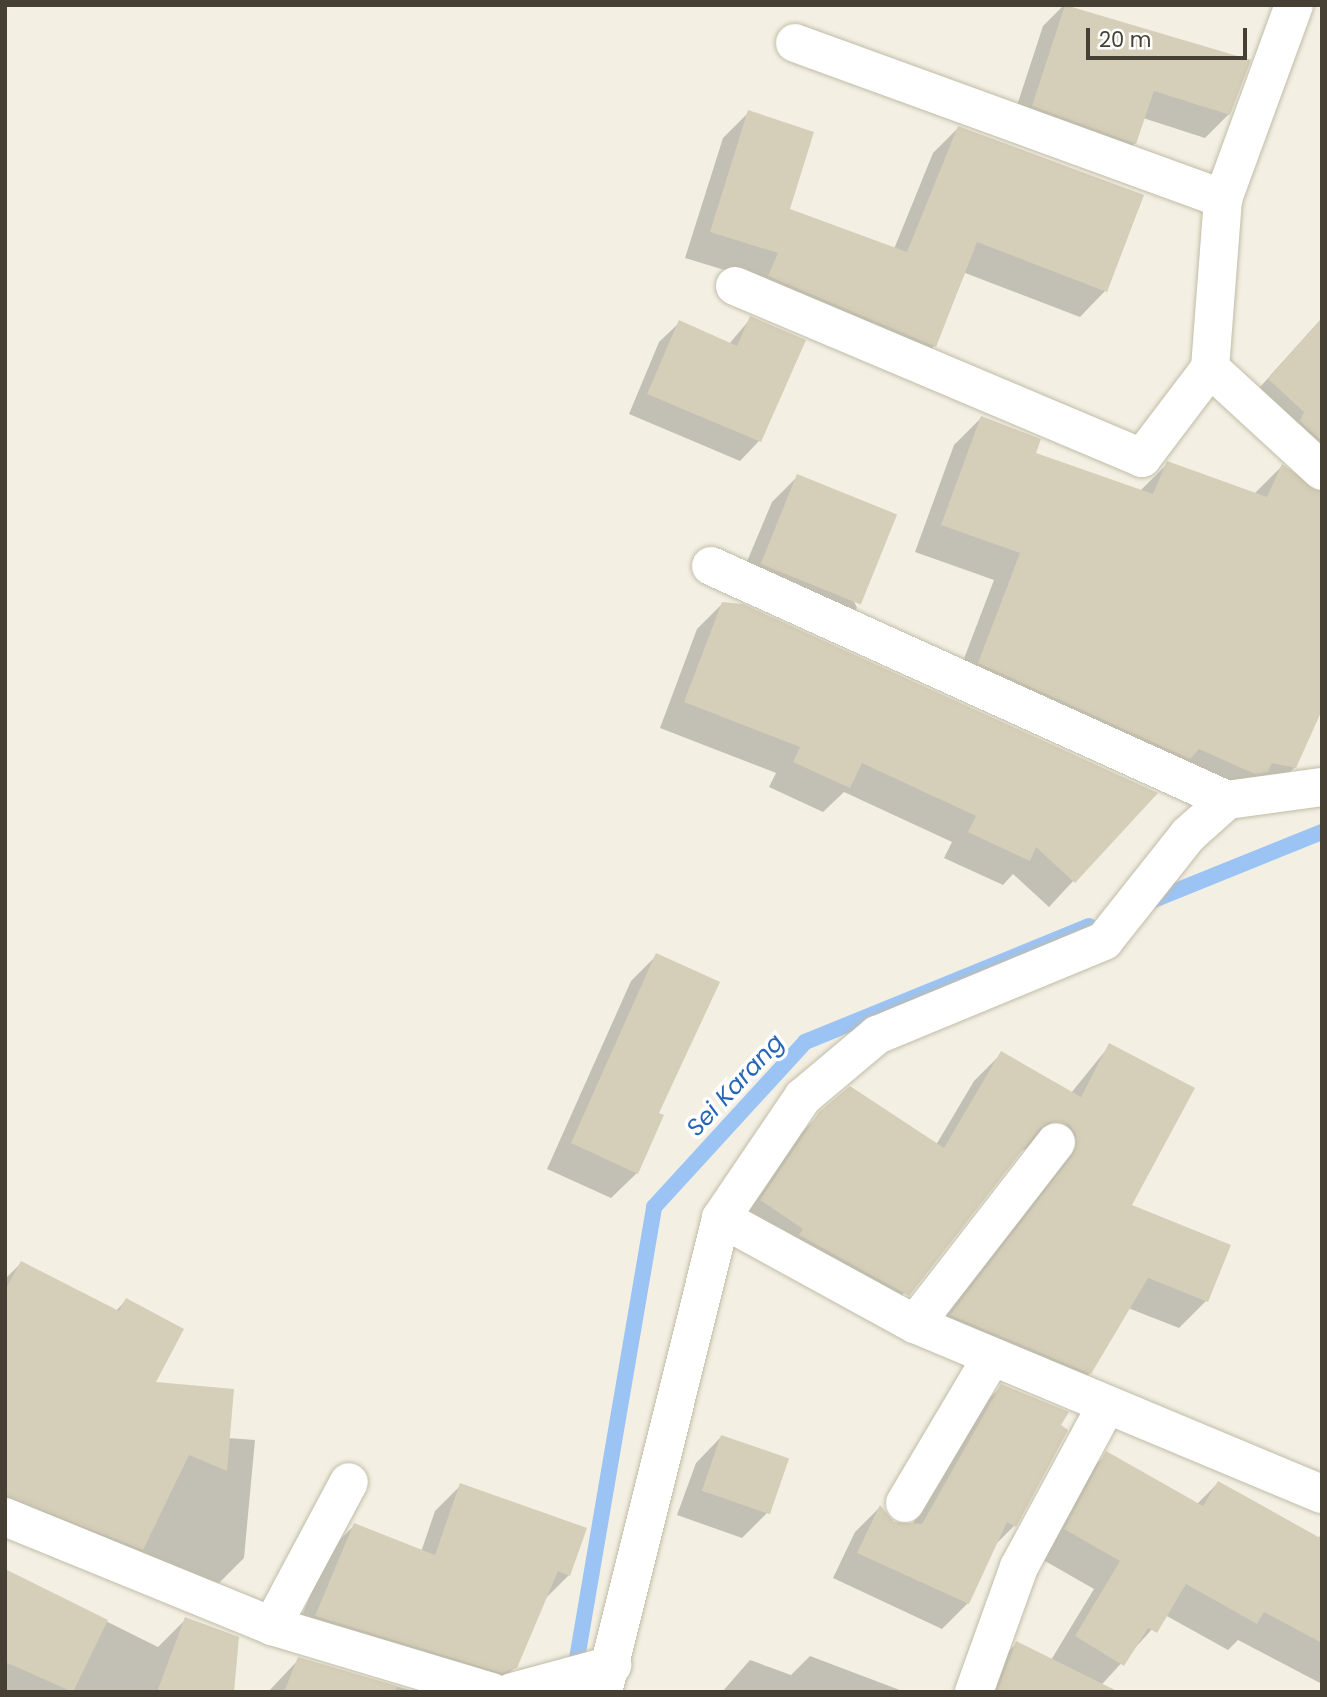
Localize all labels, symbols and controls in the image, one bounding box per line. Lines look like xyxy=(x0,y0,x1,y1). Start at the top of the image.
scale bar xyxy=(1089,14,1250,58)
text: 20 m xyxy=(1099,25,1152,54)
water label: Sei Karang xyxy=(680,1028,790,1142)

